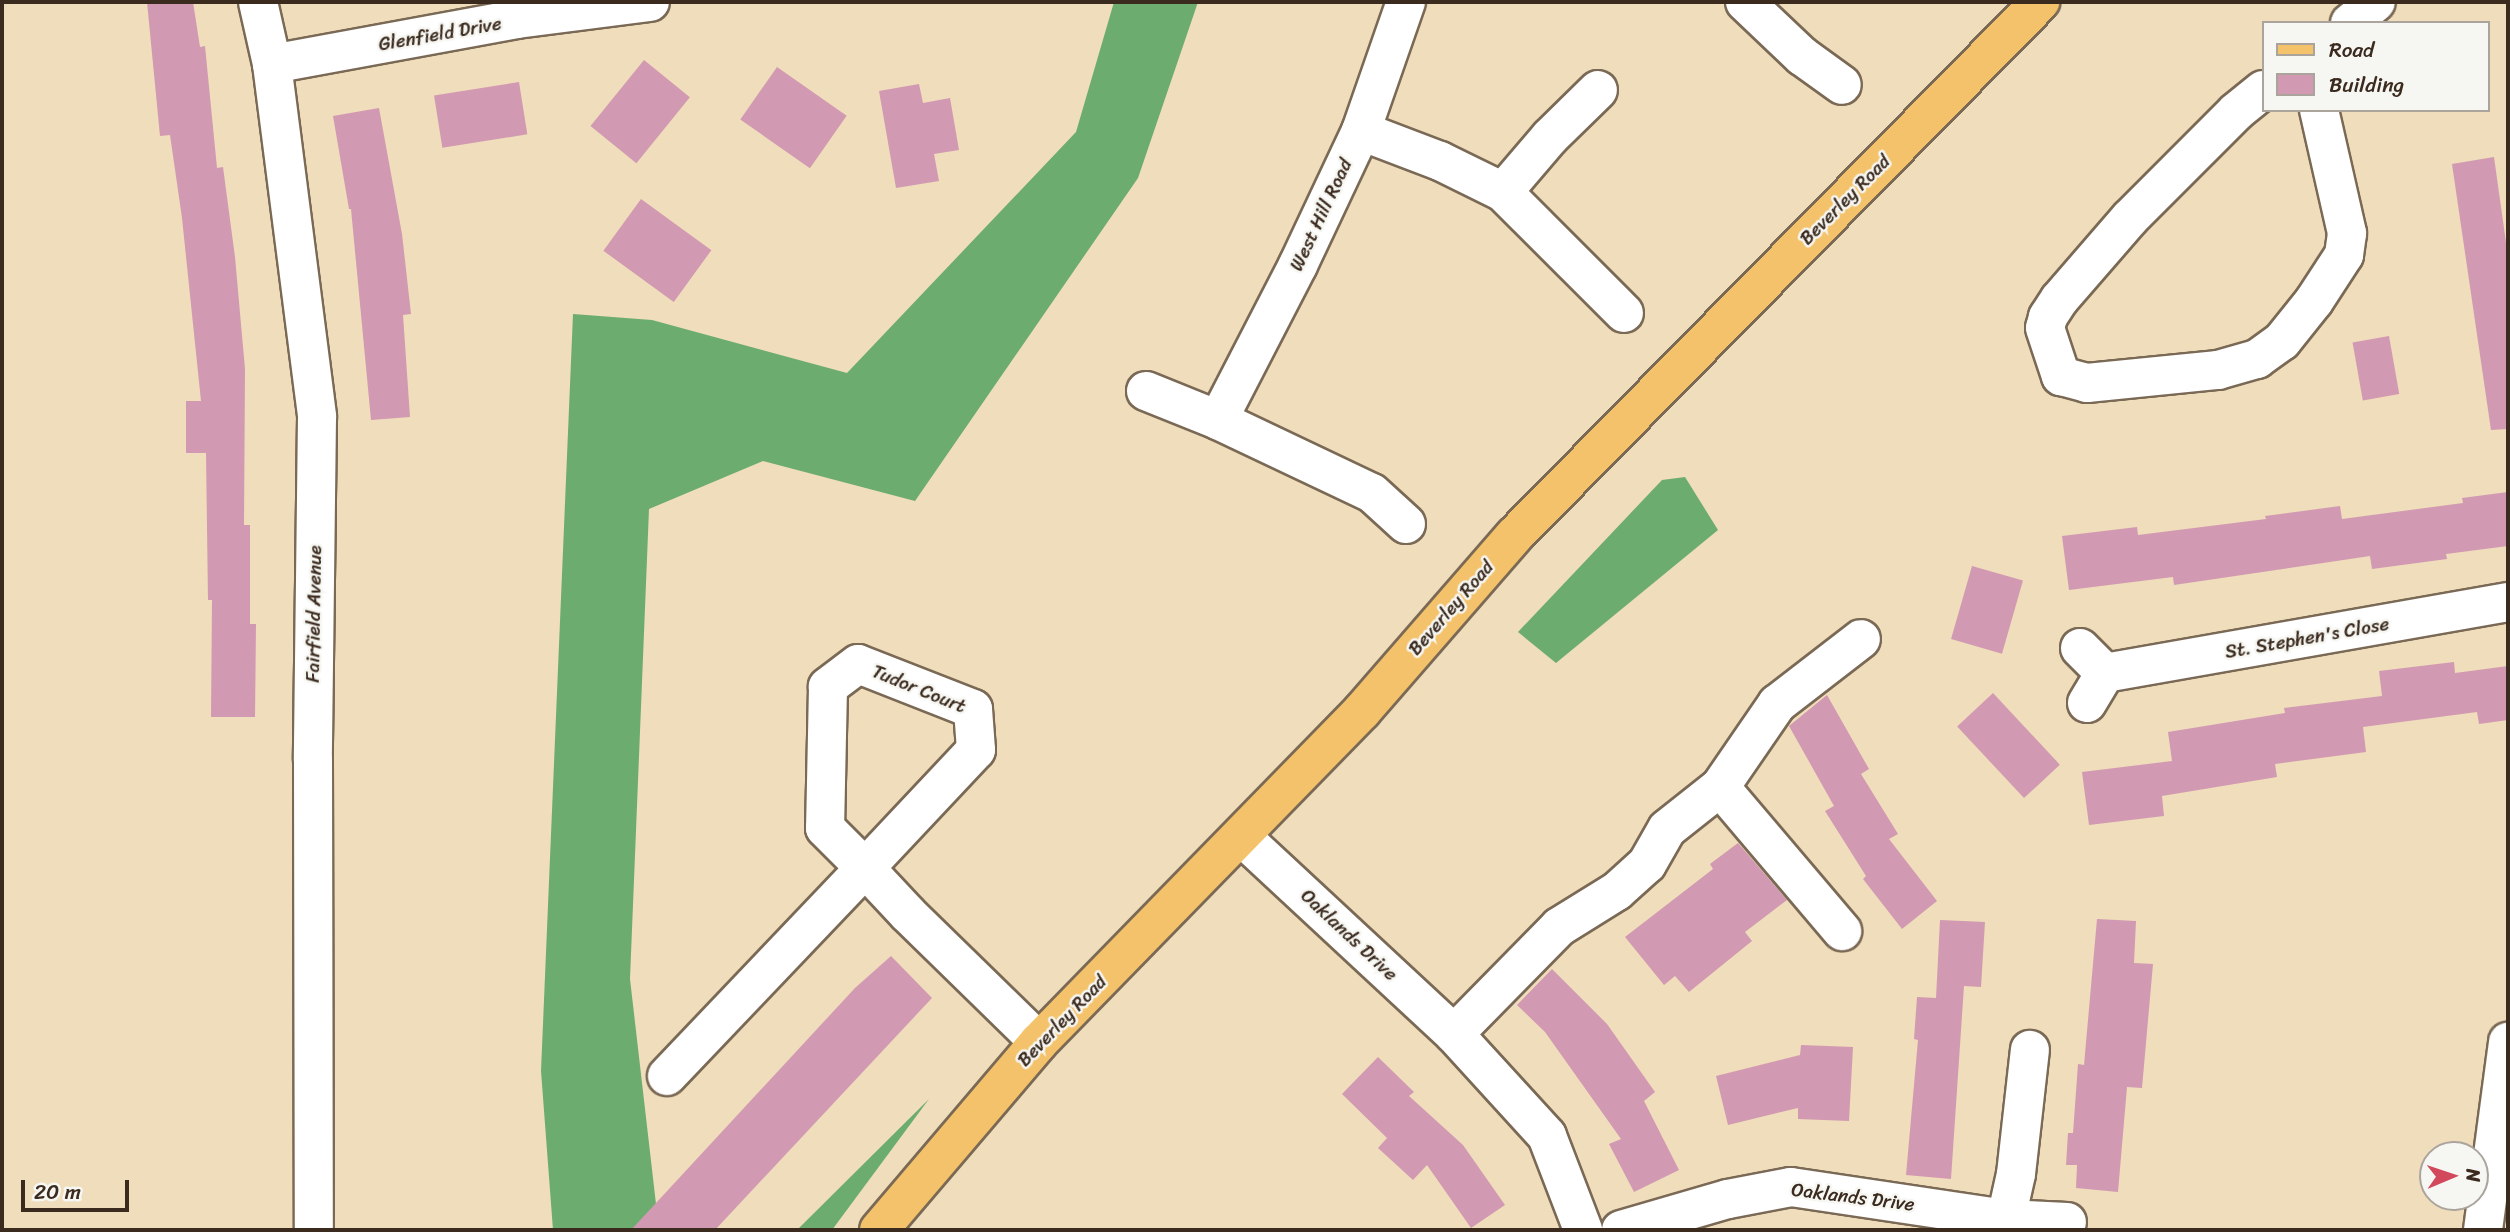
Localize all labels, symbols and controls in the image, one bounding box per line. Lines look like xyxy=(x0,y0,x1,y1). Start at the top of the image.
street label: Glenfield Drive xyxy=(377,12,503,56)
legend xyxy=(2262,21,2489,112)
text: Road xyxy=(2329,31,2374,69)
text: Building xyxy=(2329,66,2404,104)
street label: Beverley Road xyxy=(1795,150,1895,250)
street label: West Hill Road xyxy=(1285,155,1357,275)
street label: Fairfield Avenue xyxy=(301,545,327,683)
street label: Beverley Road xyxy=(1404,556,1498,660)
street label: St. Stephen's Close xyxy=(2223,612,2391,664)
street label: Tudor Court xyxy=(869,660,969,718)
street label: Oaklands Drive xyxy=(1296,884,1402,986)
street label: Beverley Road xyxy=(1013,971,1111,1071)
north arrow xyxy=(2419,1141,2489,1211)
scale bar xyxy=(24,1166,133,1210)
text: N xyxy=(2457,1168,2490,1182)
text: 20 m xyxy=(34,1173,81,1211)
street label: Oaklands Drive xyxy=(1790,1178,1916,1216)

